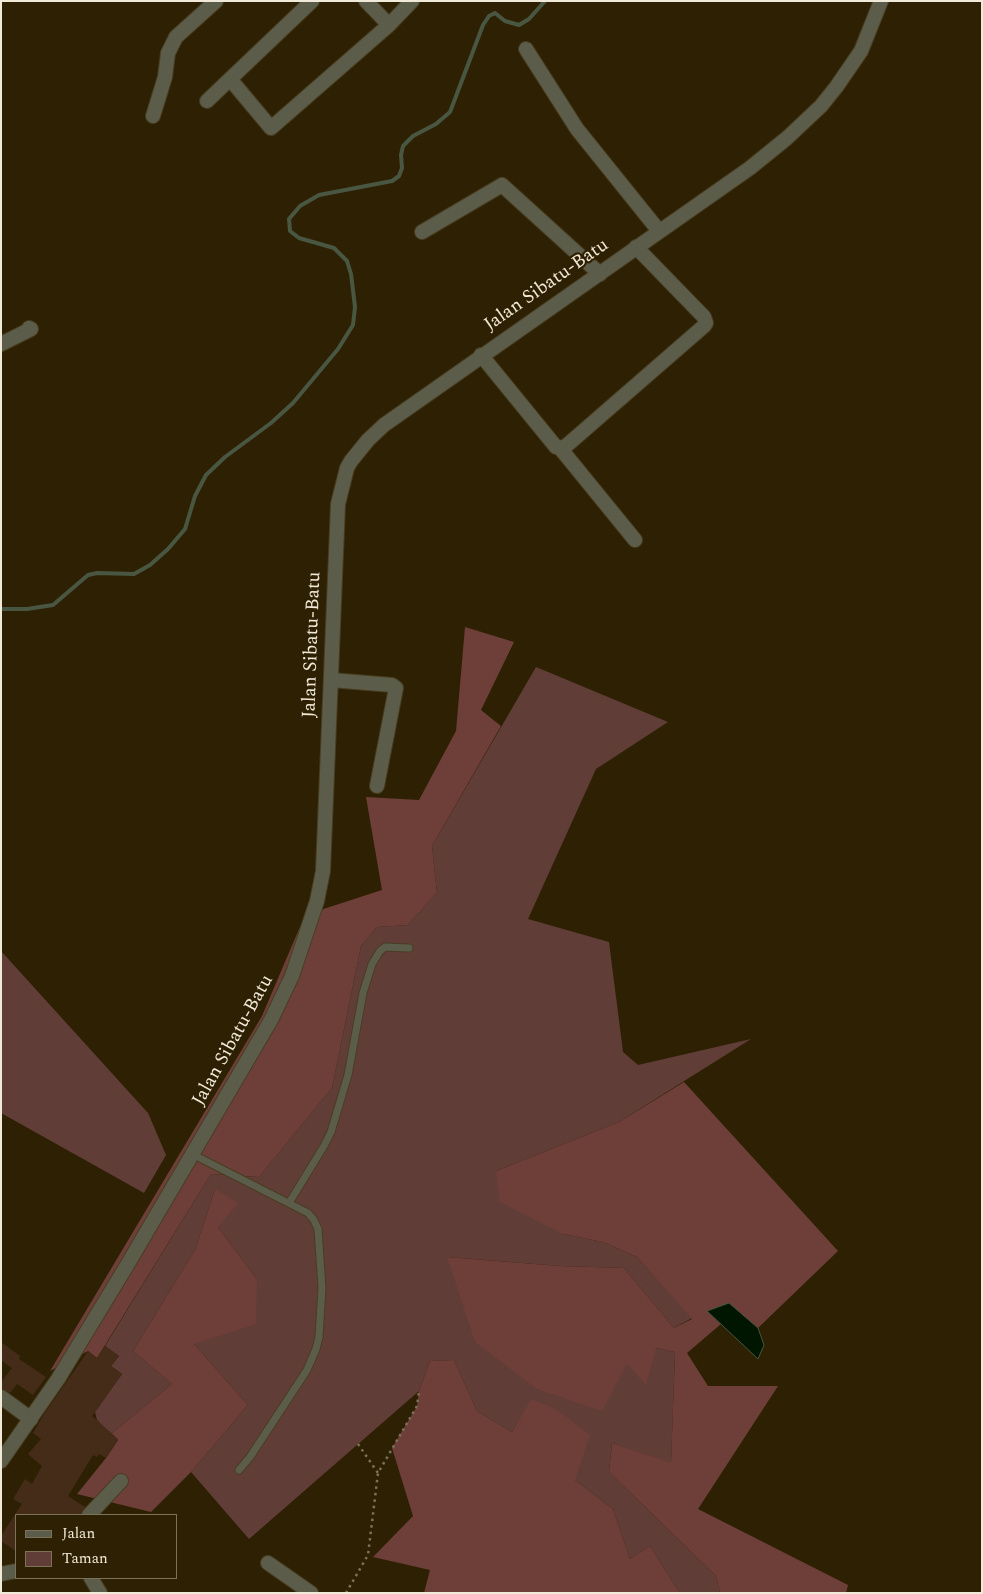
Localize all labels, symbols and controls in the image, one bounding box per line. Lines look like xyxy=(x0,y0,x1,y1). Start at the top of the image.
street label: Jalan Sibatu-Batu xyxy=(480,235,614,337)
street label: Jalan Sibatu-Batu xyxy=(299,571,327,719)
street label: Jalan Sibatu-Batu xyxy=(189,971,279,1111)
legend xyxy=(15,1514,178,1579)
text: Jalan xyxy=(62,1522,95,1545)
text: Taman xyxy=(62,1547,108,1570)

